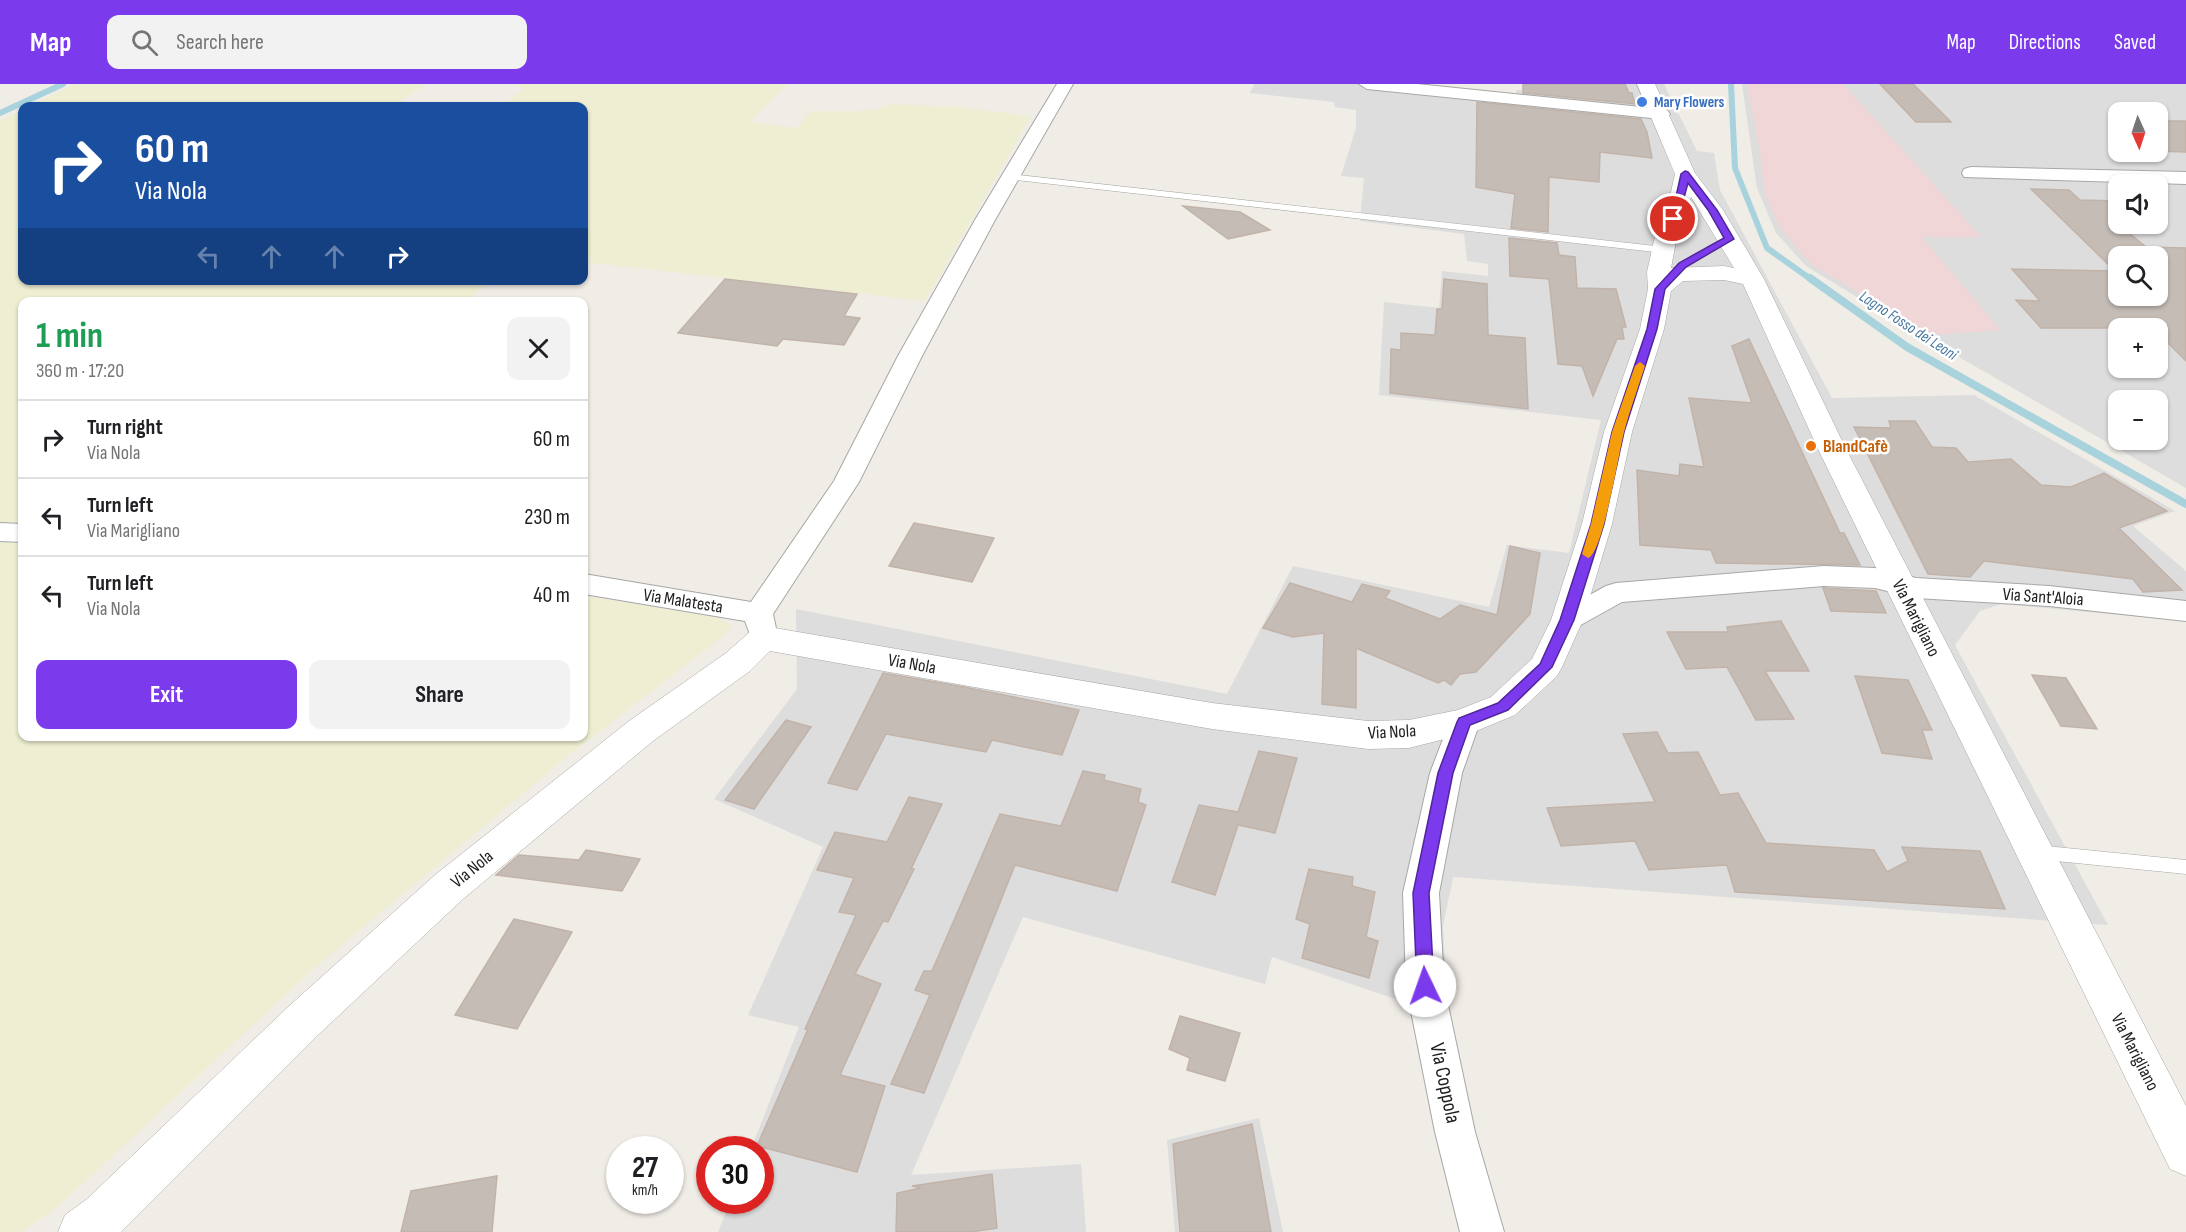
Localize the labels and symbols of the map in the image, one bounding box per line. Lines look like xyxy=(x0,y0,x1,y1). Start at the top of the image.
place label: Mary Flowers xyxy=(1654,93,1725,112)
marker: Mary Flowers xyxy=(1635,95,1649,109)
north arrow xyxy=(2108,102,2168,162)
pin xyxy=(1647,193,1698,244)
water label: Lagno Fosso dei Leoni xyxy=(1855,287,1961,365)
place label: BlandCafè xyxy=(1823,436,1888,457)
marker: BlandCafè xyxy=(1804,439,1818,453)
street label: Via Marigliano xyxy=(1888,576,1944,660)
street label: Via Malatesta xyxy=(642,584,724,618)
street label: Via Sant'Aloia xyxy=(2002,584,2084,610)
street label: Via Nola xyxy=(886,649,938,679)
street label: Via Nola xyxy=(1367,720,1417,744)
street label: Via Nola xyxy=(447,846,497,892)
position arrow xyxy=(1393,954,1457,1018)
street label: Via Marigliano xyxy=(2107,1010,2163,1094)
street label: Via Coppola xyxy=(1424,1040,1466,1126)
speed limit sign: 30 xyxy=(696,1136,774,1214)

